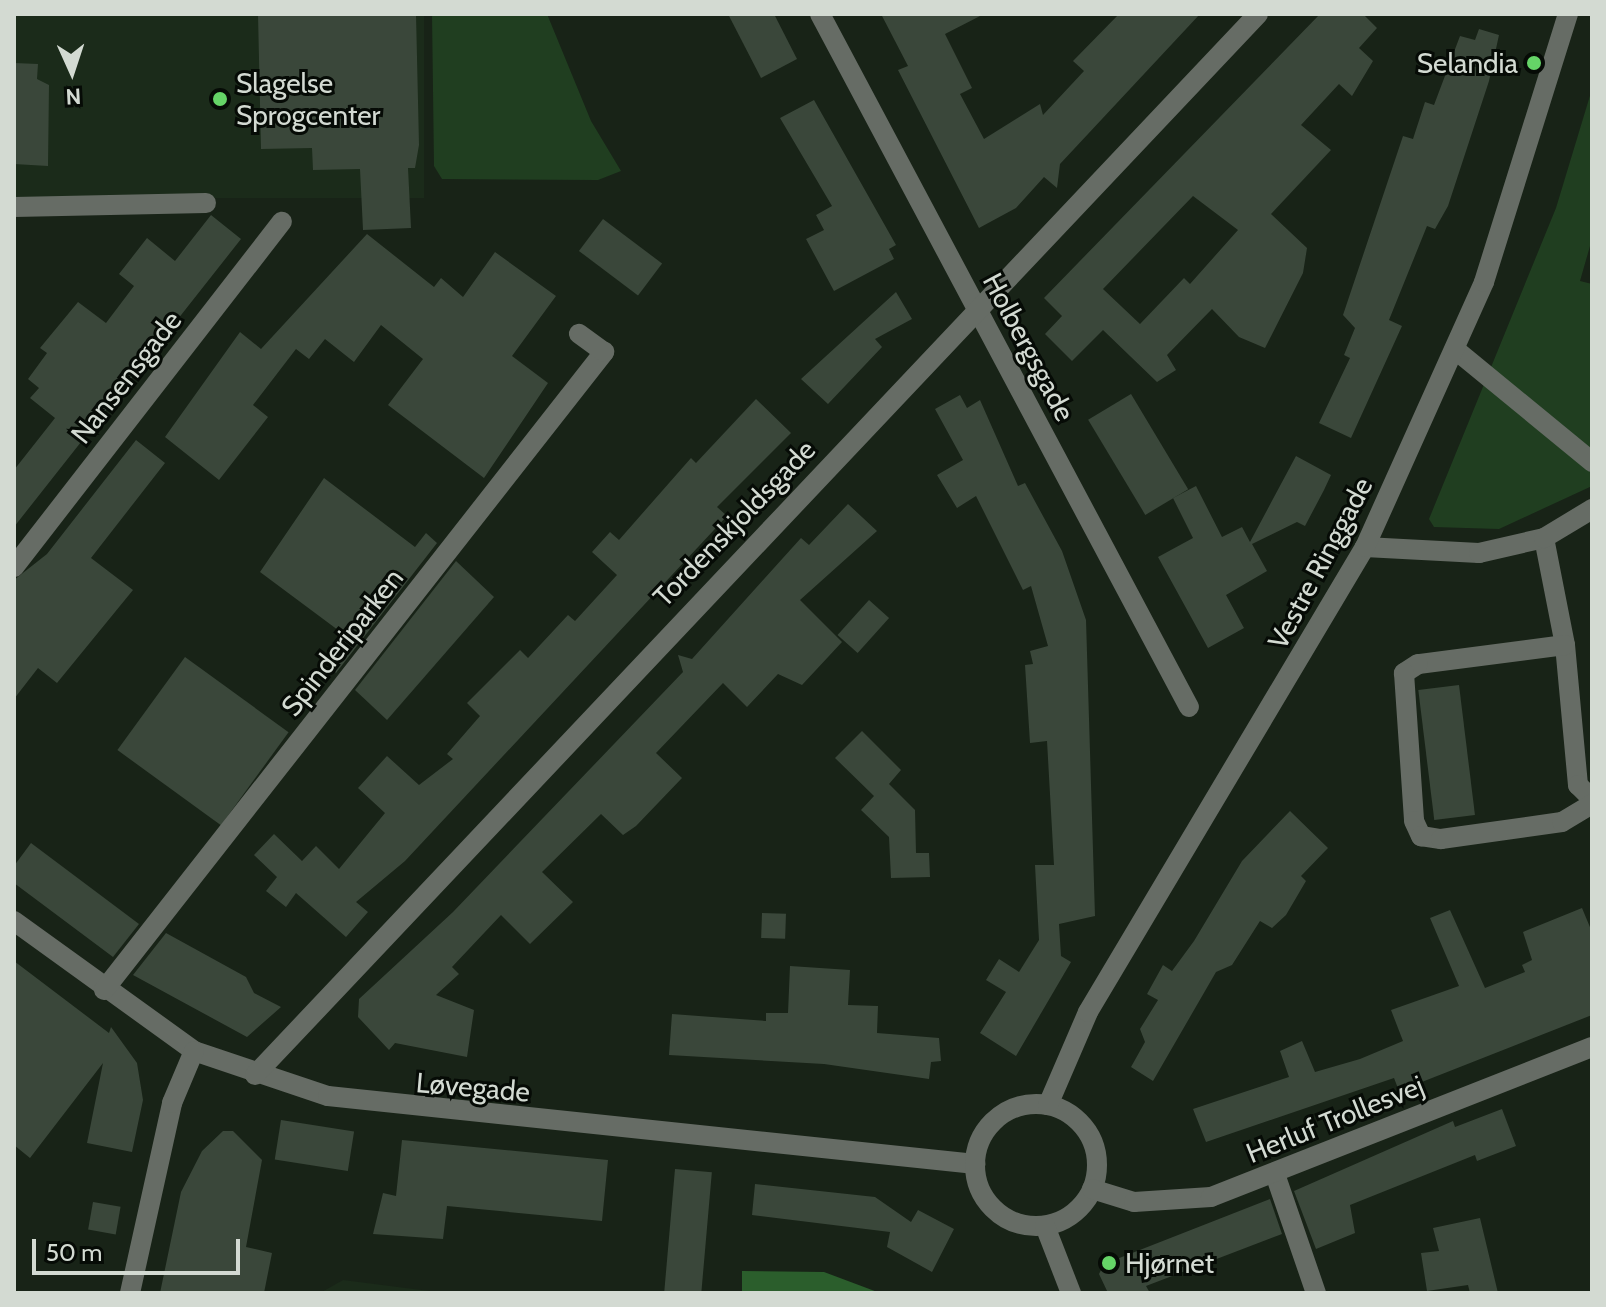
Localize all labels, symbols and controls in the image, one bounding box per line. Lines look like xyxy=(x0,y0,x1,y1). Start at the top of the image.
north arrow xyxy=(32,32,112,112)
place label: Selandia xyxy=(1417,46,1518,80)
marker: Selandia xyxy=(1525,54,1543,72)
place label: Slagelse Sprogcenter xyxy=(236,66,380,132)
text: N xyxy=(65,83,82,110)
marker: Slagelse Sprogcenter xyxy=(211,90,229,108)
street label: Holbergsgade xyxy=(976,267,1082,427)
street label: Nansensgade xyxy=(64,304,188,450)
street label: Tordenskjoldsgade xyxy=(646,433,822,613)
street label: Vestre Ringgade xyxy=(1261,472,1379,654)
street label: Spinderiparken xyxy=(274,562,410,722)
street label: Løvegade xyxy=(415,1065,531,1109)
street label: Herluf Trollesvej xyxy=(1241,1068,1429,1170)
scale bar xyxy=(36,1223,244,1273)
text: 50 m xyxy=(46,1238,102,1267)
place label: Hjørnet xyxy=(1125,1246,1214,1280)
marker: Hjørnet xyxy=(1100,1254,1118,1272)

